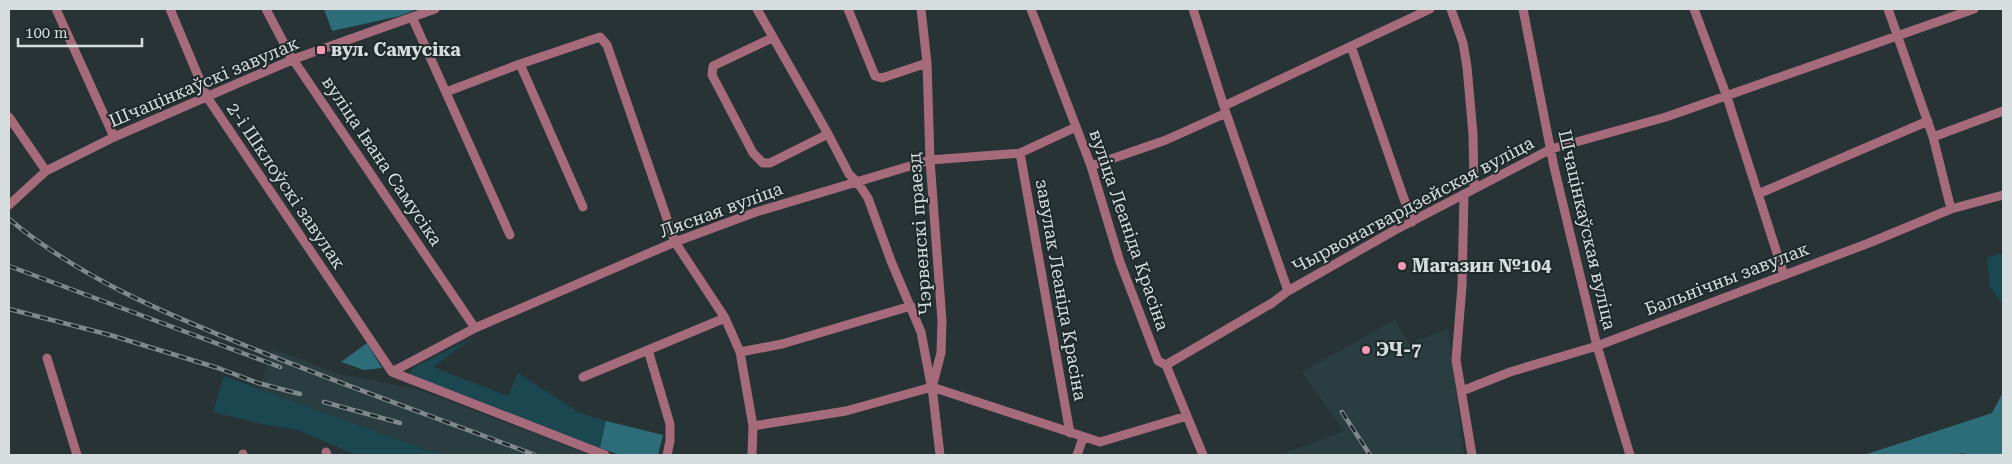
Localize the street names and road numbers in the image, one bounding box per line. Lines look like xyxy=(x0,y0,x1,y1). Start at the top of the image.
street label: Шчацінкаўскі завулак xyxy=(106,32,302,131)
street label: вуліца Івана Самусіка xyxy=(318,72,447,250)
street label: 2-і Шклоўскі завулак xyxy=(223,98,350,273)
street label: вуліца Леаніда Красіна xyxy=(1085,127,1174,333)
street label: Шчацінкаўская вуліца xyxy=(1554,128,1621,332)
street label: Чырвонагвардзейская вуліца xyxy=(1288,132,1538,277)
street label: Чэрвенскі праезд xyxy=(903,152,936,316)
street label: Лясная вуліца xyxy=(656,177,786,242)
street label: завулак Леаніда Красіна xyxy=(1032,178,1091,403)
street label: Бальнічны завулак xyxy=(1642,238,1812,320)

